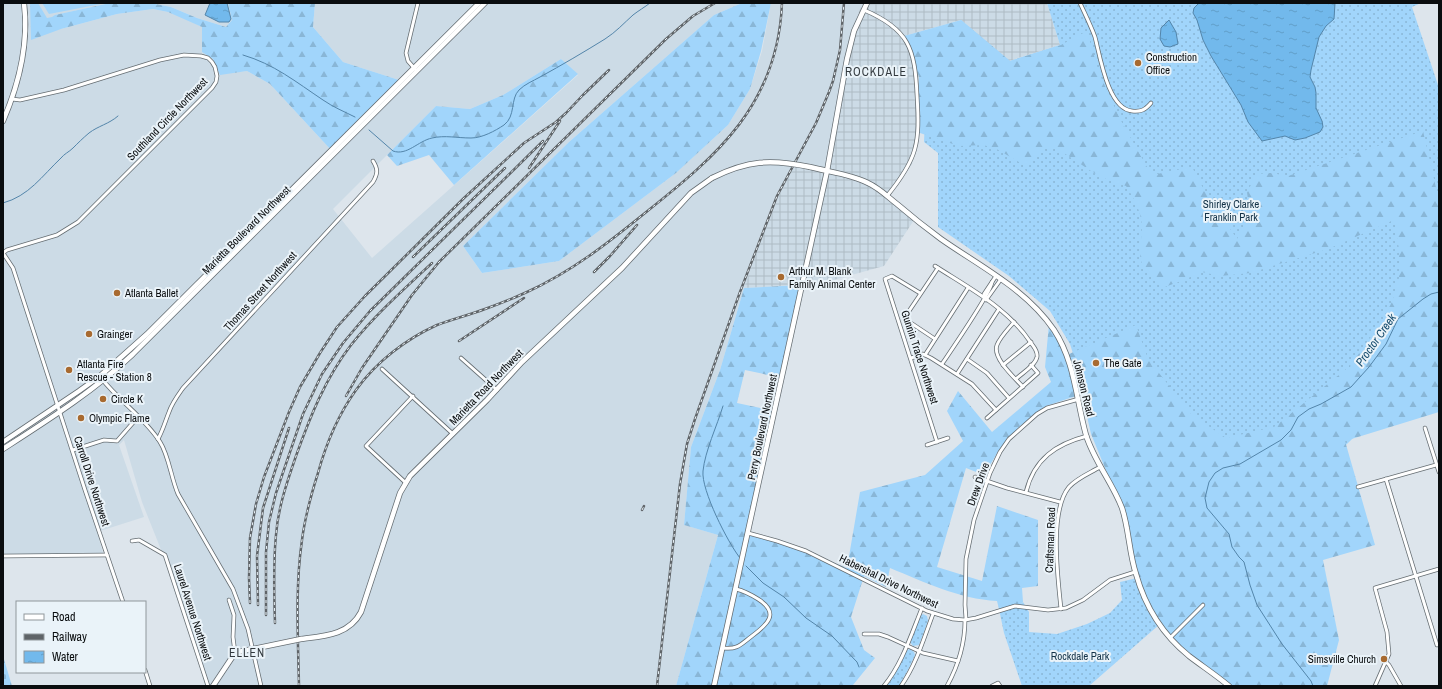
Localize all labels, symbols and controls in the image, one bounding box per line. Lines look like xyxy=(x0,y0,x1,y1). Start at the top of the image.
place label: Construction Office xyxy=(1146,50,1197,77)
marker: Construction Office xyxy=(1133,58,1143,68)
district label: ROCKDALE xyxy=(845,64,907,80)
street label: Southland Circle Northwest xyxy=(124,74,211,163)
street label: Marietta Boulevard Northwest xyxy=(199,183,293,277)
park label: Shirley Clarke Franklin Park xyxy=(1203,197,1259,224)
street label: Thomas Street Northwest xyxy=(221,248,300,334)
place label: Arthur M. Blank Family Animal Center xyxy=(788,264,875,291)
marker: Arthur M. Blank Family Animal Center xyxy=(776,272,786,282)
place label: Atlanta Ballet xyxy=(124,286,179,300)
marker: Atlanta Ballet xyxy=(112,288,122,298)
street label: Gunnin Trace Northwest xyxy=(898,308,942,406)
water label: Proctor Creek xyxy=(1352,310,1401,369)
place label: Grainger xyxy=(97,327,133,341)
marker: Grainger xyxy=(84,329,94,339)
street label: Marietta Road Northwest xyxy=(446,346,526,428)
place label: The Gate xyxy=(1104,356,1142,370)
place label: Atlanta Fire Rescue - Station 8 xyxy=(76,357,152,384)
street label: Johnson Road xyxy=(1070,358,1098,418)
marker: The Gate xyxy=(1091,358,1101,368)
marker: Atlanta Fire Rescue - Station 8 xyxy=(64,365,74,375)
street label: Perry Boulevard Northwest xyxy=(744,372,780,481)
place label: Circle K xyxy=(111,392,143,406)
marker: Circle K xyxy=(98,394,108,404)
place label: Olympic Flame xyxy=(89,411,150,425)
marker: Olympic Flame xyxy=(76,413,86,423)
street label: Carroll Drive Northwest xyxy=(71,434,113,528)
street label: Drew Drive xyxy=(964,460,992,508)
street label: Craftsman Road xyxy=(1042,507,1058,573)
street label: Habershal Drive Northwest xyxy=(837,551,941,611)
street label: Laurel Avenue Northwest xyxy=(171,562,215,662)
legend xyxy=(16,601,146,673)
text: Road xyxy=(52,609,76,625)
text: Railway xyxy=(52,629,87,645)
district label: ELLEN xyxy=(229,645,265,661)
text: Water xyxy=(52,649,79,665)
park label: Rockdale Park xyxy=(1051,649,1110,663)
place label: Simsville Church xyxy=(1308,652,1376,666)
marker: Simsville Church xyxy=(1379,654,1389,664)

